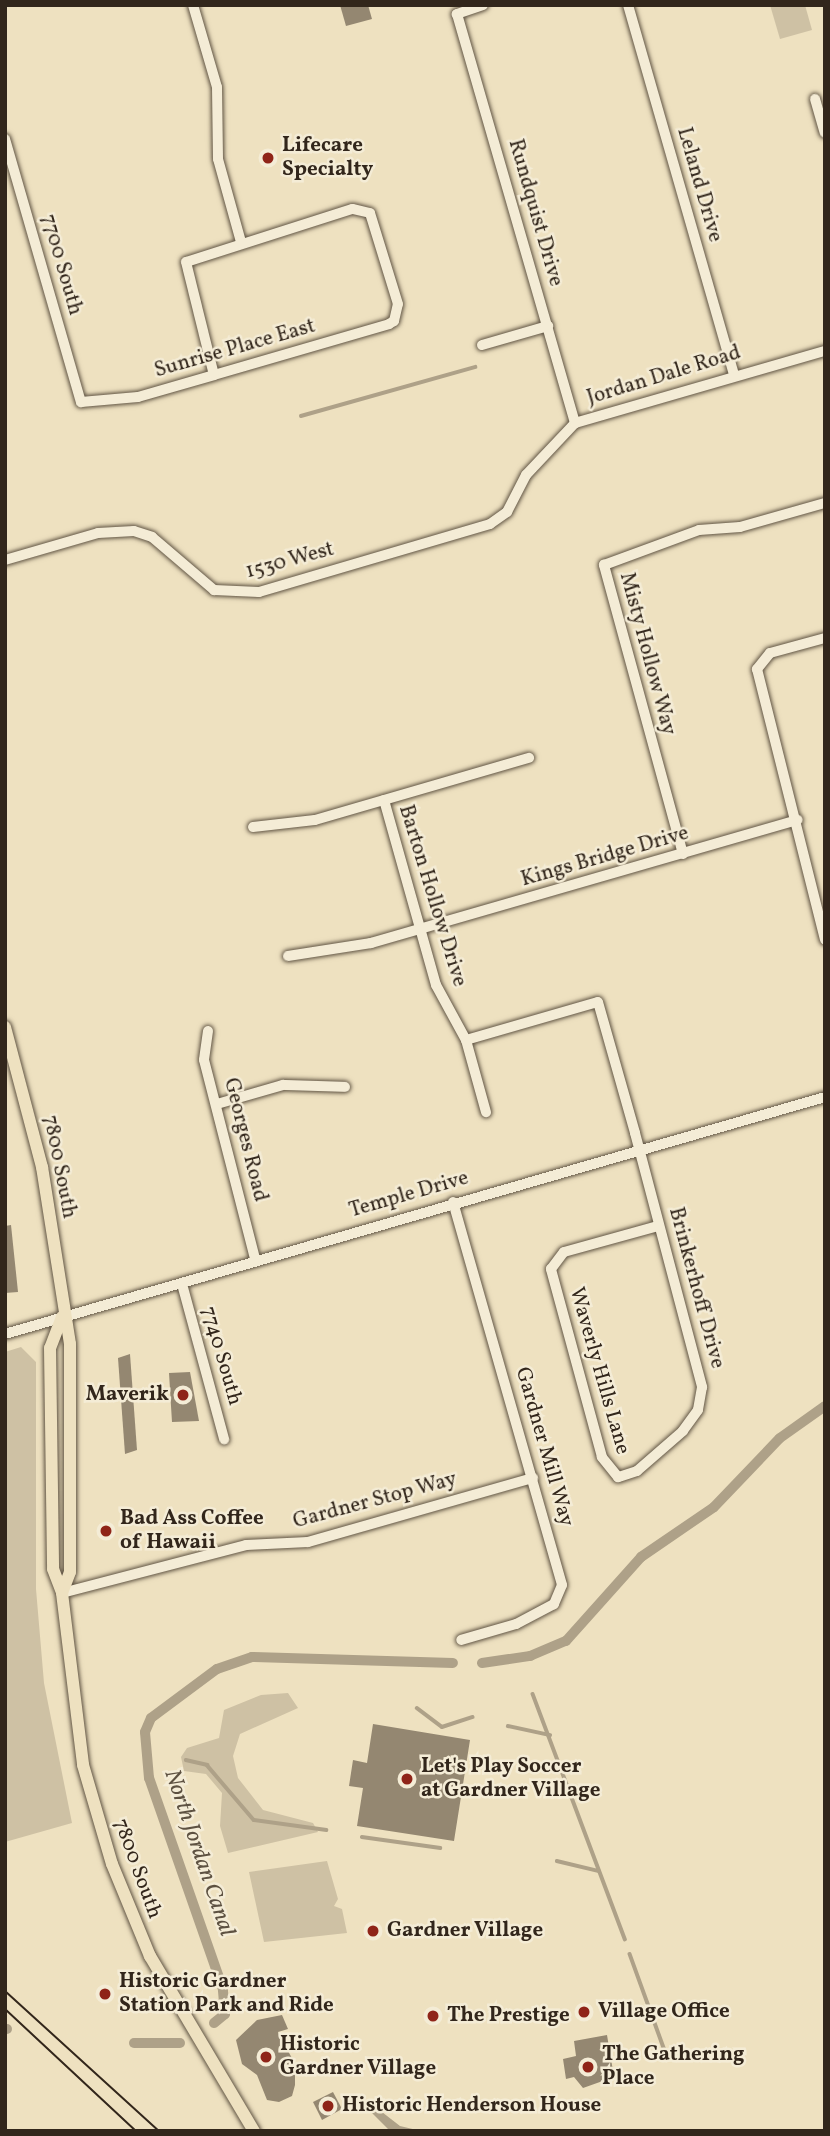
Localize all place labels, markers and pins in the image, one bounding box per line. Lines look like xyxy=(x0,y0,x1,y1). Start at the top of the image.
place label: Lifecare Specialty xyxy=(282,133,373,183)
marker: Lifecare Specialty xyxy=(260,150,276,166)
place label: Maverik xyxy=(86,1382,169,1408)
marker: Maverik xyxy=(175,1387,191,1403)
place label: Bad Ass Coffee of Hawaii xyxy=(120,1506,264,1556)
marker: Bad Ass Coffee of Hawaii xyxy=(98,1523,114,1539)
place label: Let's Play Soccer at Gardner Village xyxy=(421,1754,601,1804)
marker: Let's Play Soccer at Gardner Village xyxy=(399,1771,415,1787)
place label: Gardner Village xyxy=(387,1918,544,1944)
marker: Gardner Village xyxy=(365,1923,381,1939)
place label: Historic Gardner Station Park and Ride xyxy=(119,1969,334,2019)
marker: Historic Gardner Station Park and Ride xyxy=(97,1986,113,2002)
place label: Village Office xyxy=(598,1999,730,2025)
place label: The Prestige xyxy=(447,2003,570,2029)
marker: Village Office xyxy=(576,2004,592,2020)
marker: The Prestige xyxy=(425,2008,441,2024)
place label: Historic Gardner Village xyxy=(280,2032,437,2082)
place label: The Gathering Place xyxy=(602,2042,745,2092)
marker: Historic Gardner Village xyxy=(258,2049,274,2065)
marker: The Gathering Place xyxy=(580,2059,596,2075)
place label: Historic Henderson House xyxy=(342,2093,601,2119)
marker: Historic Henderson House xyxy=(320,2098,336,2114)

